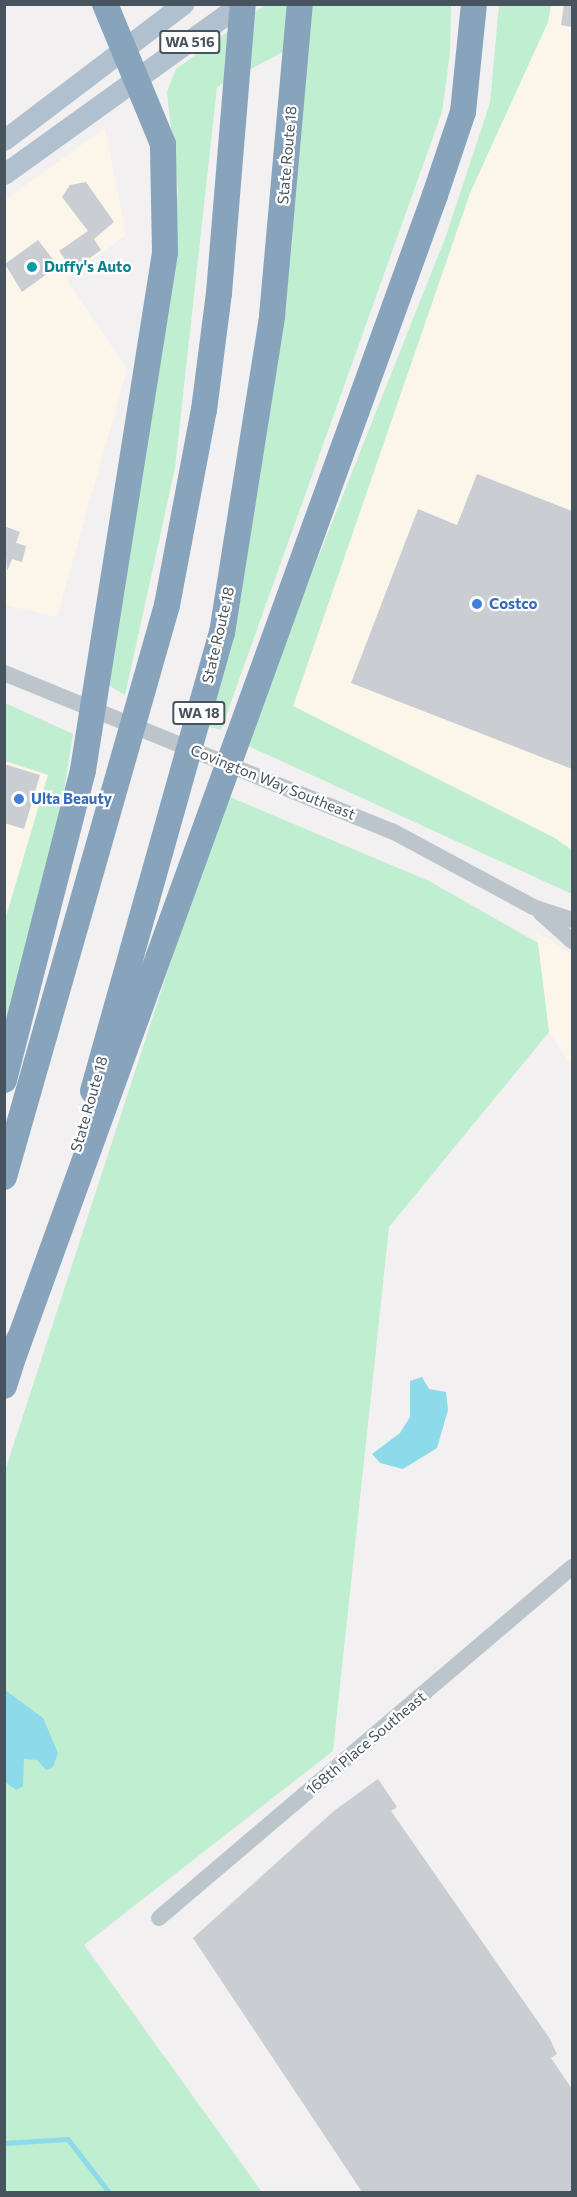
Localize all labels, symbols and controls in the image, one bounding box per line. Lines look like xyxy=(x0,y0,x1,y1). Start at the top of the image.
road number: WA 516 xyxy=(158,31,222,53)
street label: State Route 18 xyxy=(274,105,300,205)
place label: Duffy's Auto xyxy=(44,258,131,276)
marker: Duffy's Auto xyxy=(25,260,39,274)
street label: State Route 18 xyxy=(198,585,238,685)
place label: Costco xyxy=(489,595,537,613)
marker: Costco xyxy=(470,597,484,611)
road number: WA 18 xyxy=(172,702,226,724)
street label: Covington Way Southeast xyxy=(188,741,358,823)
place label: Ulta Beauty xyxy=(31,790,112,808)
marker: Ulta Beauty xyxy=(12,792,26,806)
street label: State Route 18 xyxy=(67,1054,111,1154)
street label: 168th Place Southeast xyxy=(302,1688,430,1798)

